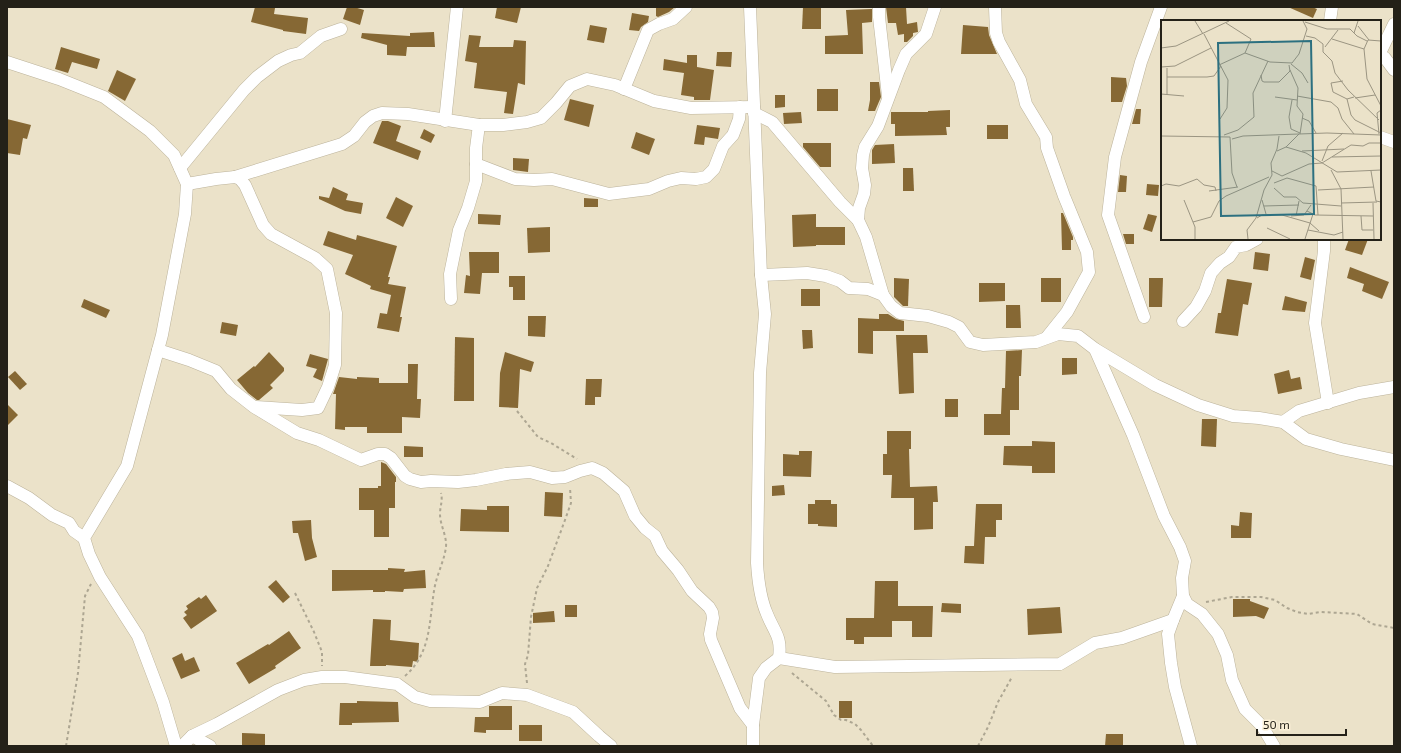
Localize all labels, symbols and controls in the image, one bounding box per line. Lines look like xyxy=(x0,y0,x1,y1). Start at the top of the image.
inset map xyxy=(1161,20,1381,240)
scale bar xyxy=(1257,711,1346,737)
text: 50 m xyxy=(1263,717,1290,731)

